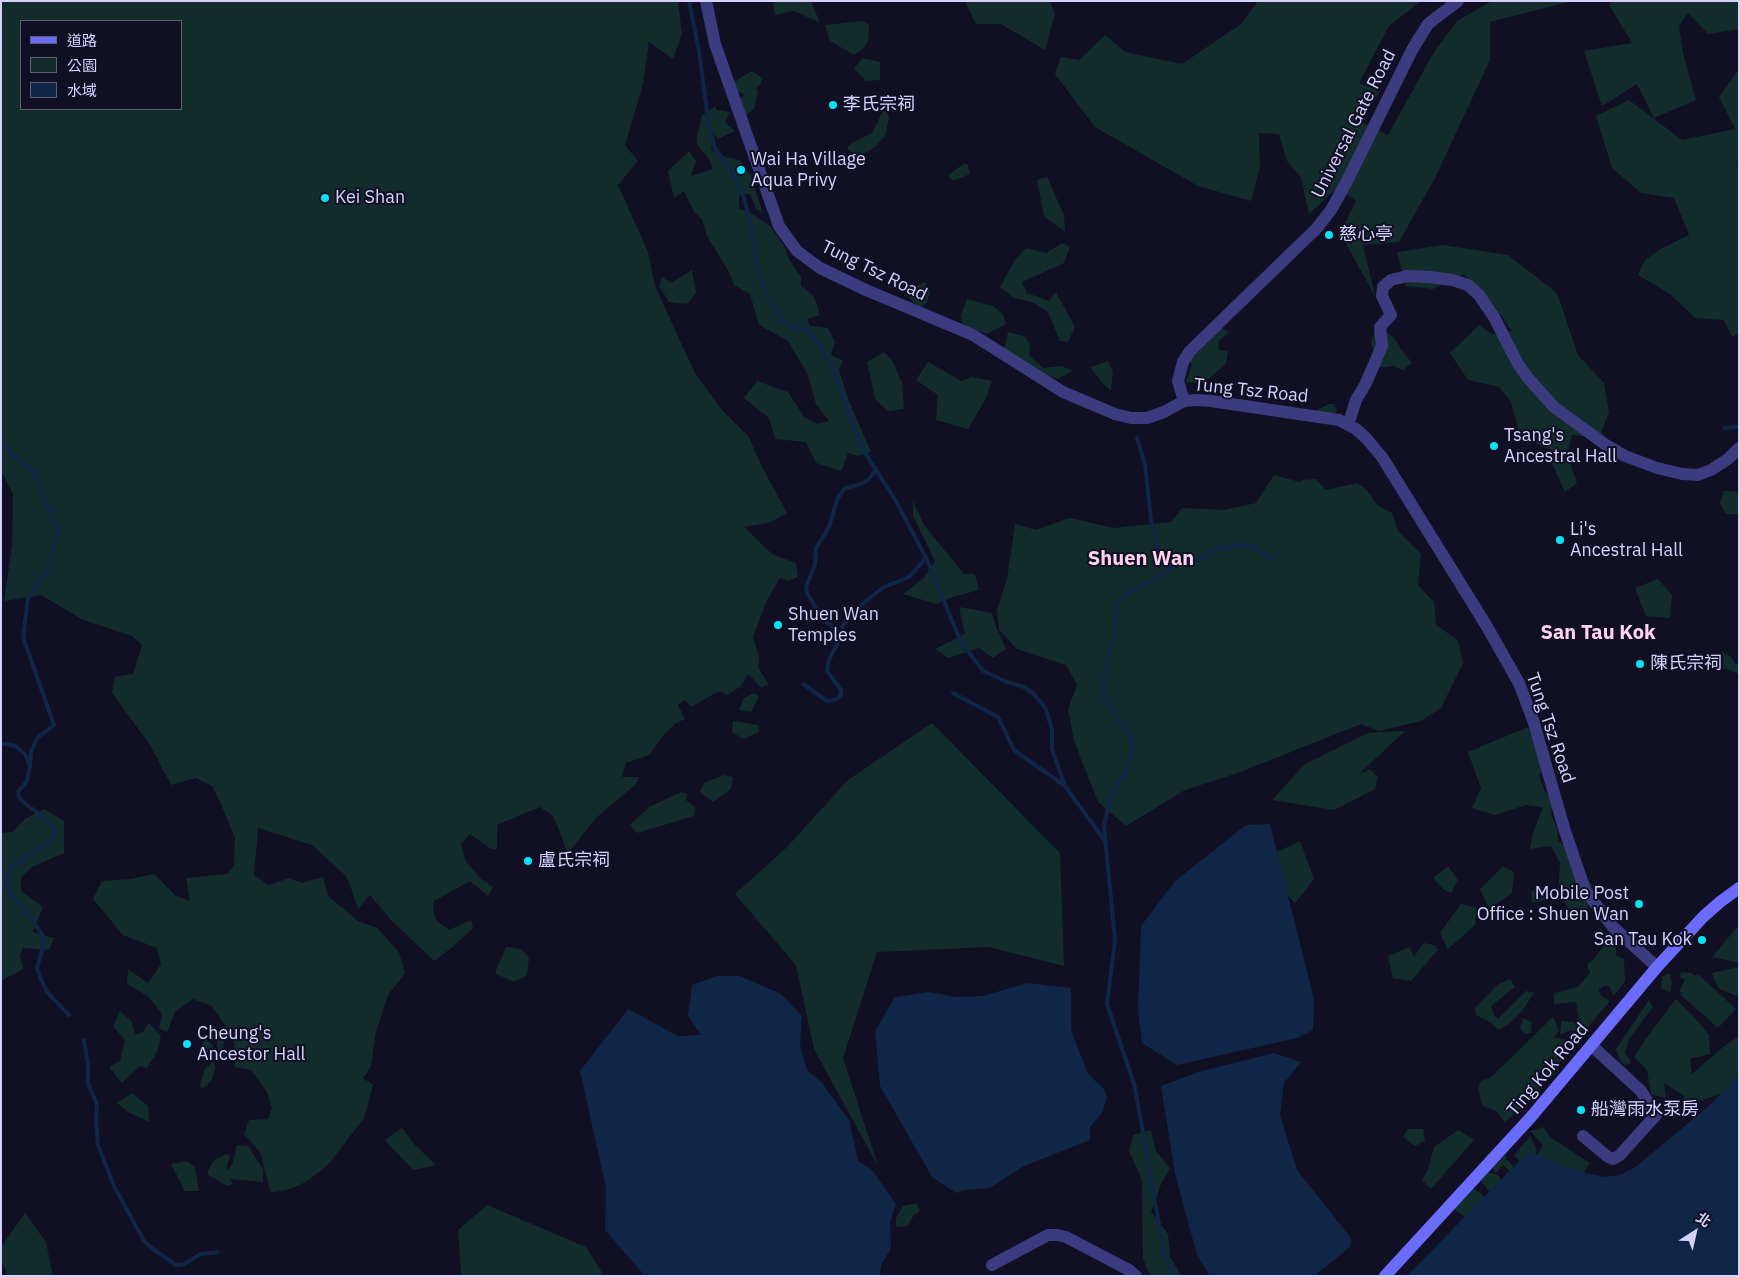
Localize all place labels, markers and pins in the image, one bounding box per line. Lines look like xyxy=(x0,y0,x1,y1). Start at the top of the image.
place label: 李氏宗祠 xyxy=(843,94,915,116)
marker: 李氏宗祠 xyxy=(827,99,839,111)
place label: Wai Ha Village Aqua Privy xyxy=(751,149,866,192)
marker: Wai Ha Village Aqua Privy xyxy=(735,164,747,176)
place label: Kei Shan xyxy=(335,187,405,209)
marker: Kei Shan xyxy=(319,192,331,204)
place label: 慈心亭 xyxy=(1339,224,1393,246)
marker: 慈心亭 xyxy=(1323,229,1335,241)
place label: Tsang's Ancestral Hall xyxy=(1504,425,1617,468)
marker: Tsang's Ancestral Hall xyxy=(1488,440,1500,452)
place label: Li's Ancestral Hall xyxy=(1570,519,1683,562)
marker: Li's Ancestral Hall xyxy=(1554,534,1566,546)
place label: Shuen Wan Temples xyxy=(788,604,879,646)
marker: Shuen Wan Temples xyxy=(772,619,784,631)
place label: 陳氏宗祠 xyxy=(1650,653,1722,675)
marker: 陳氏宗祠 xyxy=(1634,658,1646,670)
place label: 盧氏宗祠 xyxy=(538,850,610,872)
marker: 盧氏宗祠 xyxy=(522,855,534,867)
place label: Mobile Post Office : Shuen Wan xyxy=(1477,883,1629,926)
marker: Mobile Post Office : Shuen Wan xyxy=(1633,898,1645,910)
place label: San Tau Kok xyxy=(1594,929,1692,951)
marker: San Tau Kok xyxy=(1696,934,1708,946)
place label: Cheung's Ancestor Hall xyxy=(197,1023,305,1066)
marker: Cheung's Ancestor Hall xyxy=(181,1038,193,1050)
place label: 船灣雨水泵房 xyxy=(1591,1099,1699,1121)
marker: 船灣雨水泵房 xyxy=(1575,1104,1587,1116)

